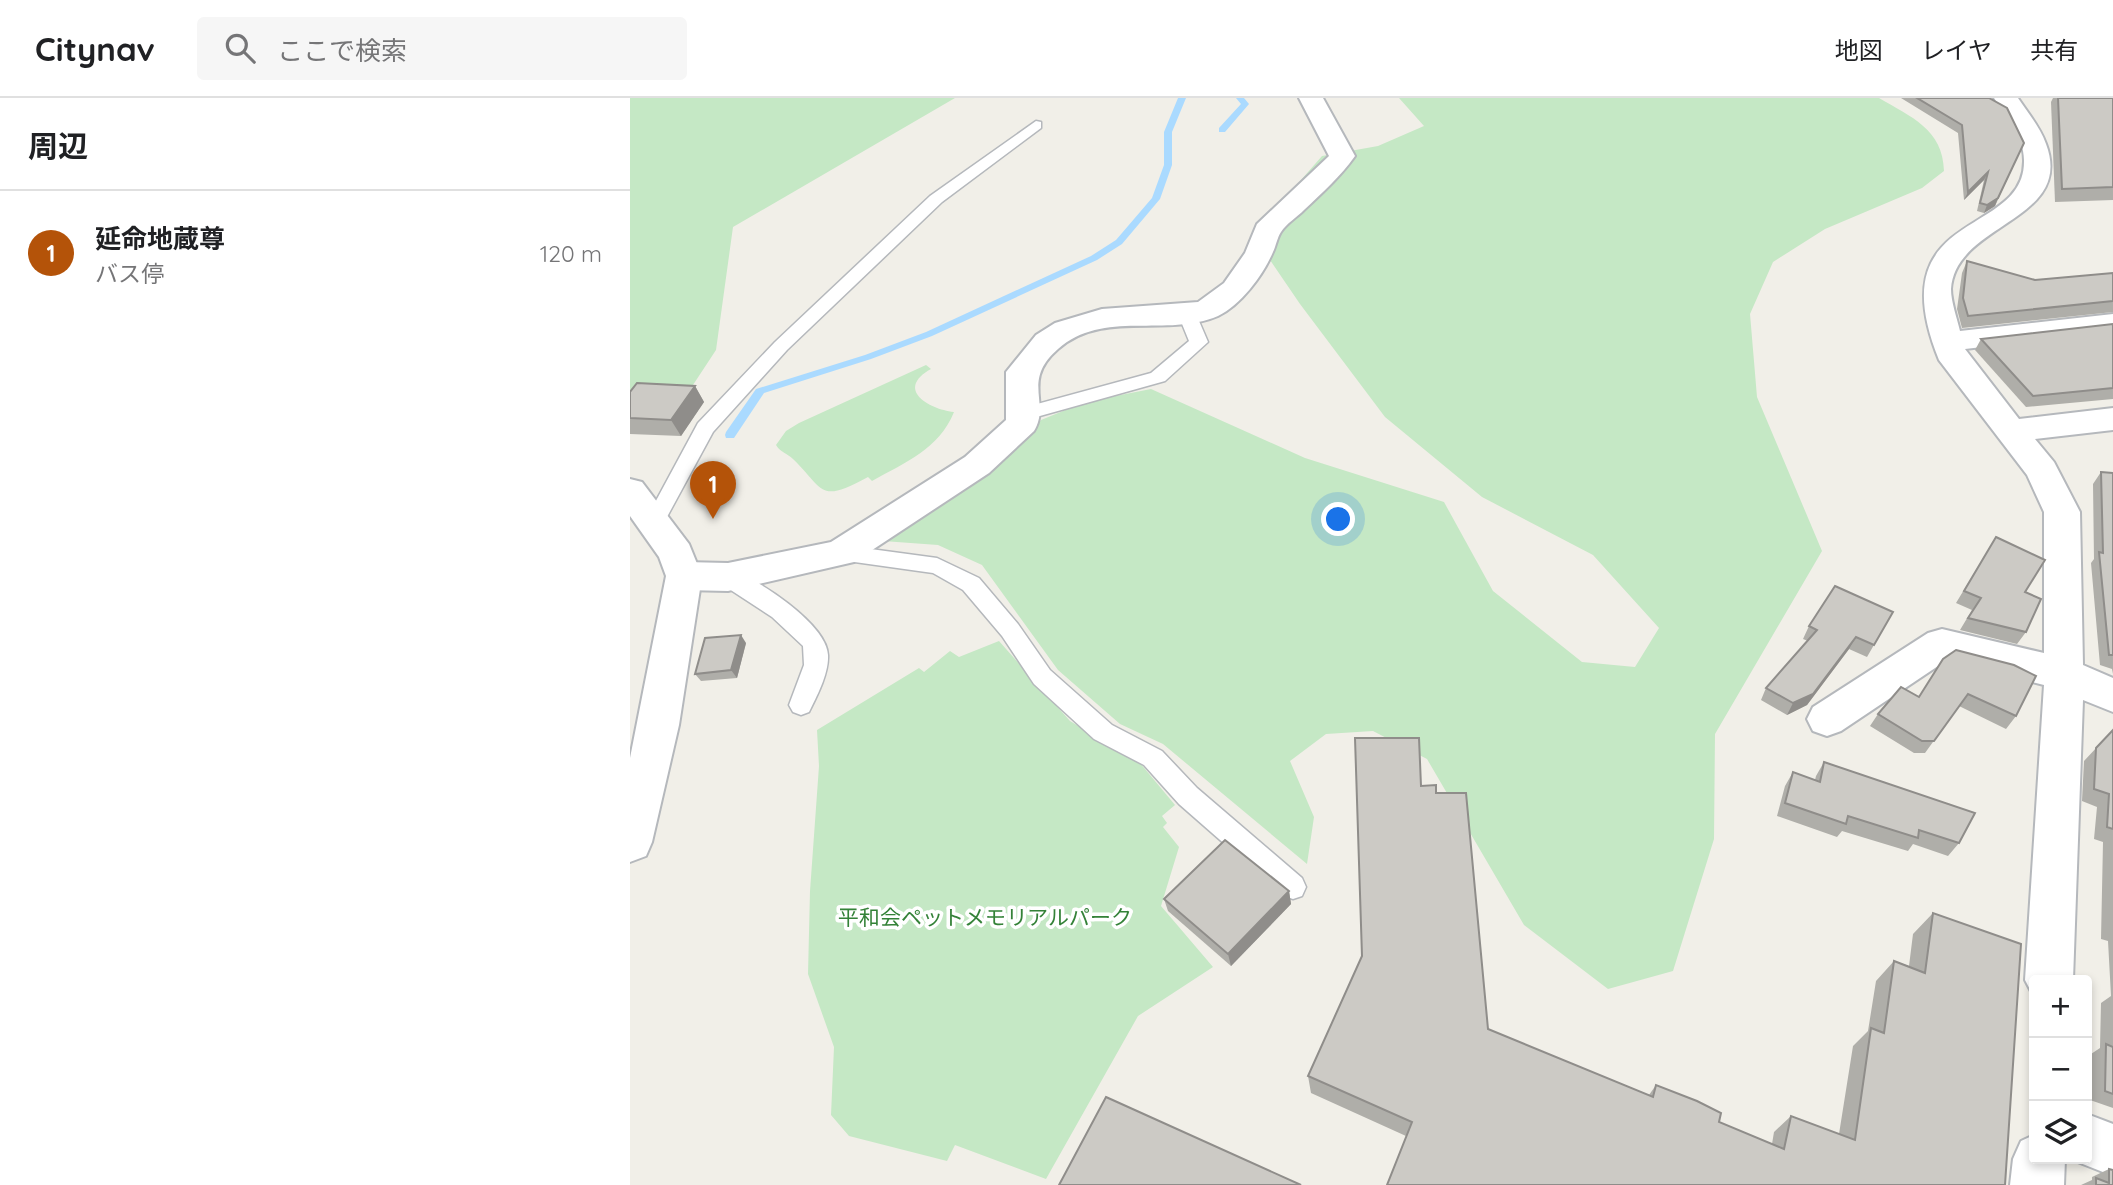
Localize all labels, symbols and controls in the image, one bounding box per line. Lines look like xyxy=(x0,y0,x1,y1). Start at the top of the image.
search box xyxy=(197,17,687,80)
text: Citynav xyxy=(35,28,155,69)
icon: search xyxy=(221,29,259,67)
text: ここで検索 xyxy=(277,34,407,67)
text: 地図 xyxy=(1835,35,1883,65)
text: レイヤ xyxy=(1921,35,1992,65)
text: 共有 xyxy=(2030,35,2078,65)
text: 周辺 xyxy=(28,127,88,165)
text: 延命地蔵尊 xyxy=(95,222,225,255)
text: 1 xyxy=(47,239,55,268)
text: 120 m xyxy=(540,239,602,268)
text: バス停 xyxy=(95,259,164,288)
pin: 1 xyxy=(690,461,736,519)
your location xyxy=(1321,502,1355,536)
park label: 平和会ペットメモリアルパーク xyxy=(838,904,1132,930)
map controls xyxy=(2029,975,2092,1164)
button: + xyxy=(2029,975,2092,1038)
button: − xyxy=(2029,1038,2092,1101)
button: layers xyxy=(2029,1101,2092,1164)

